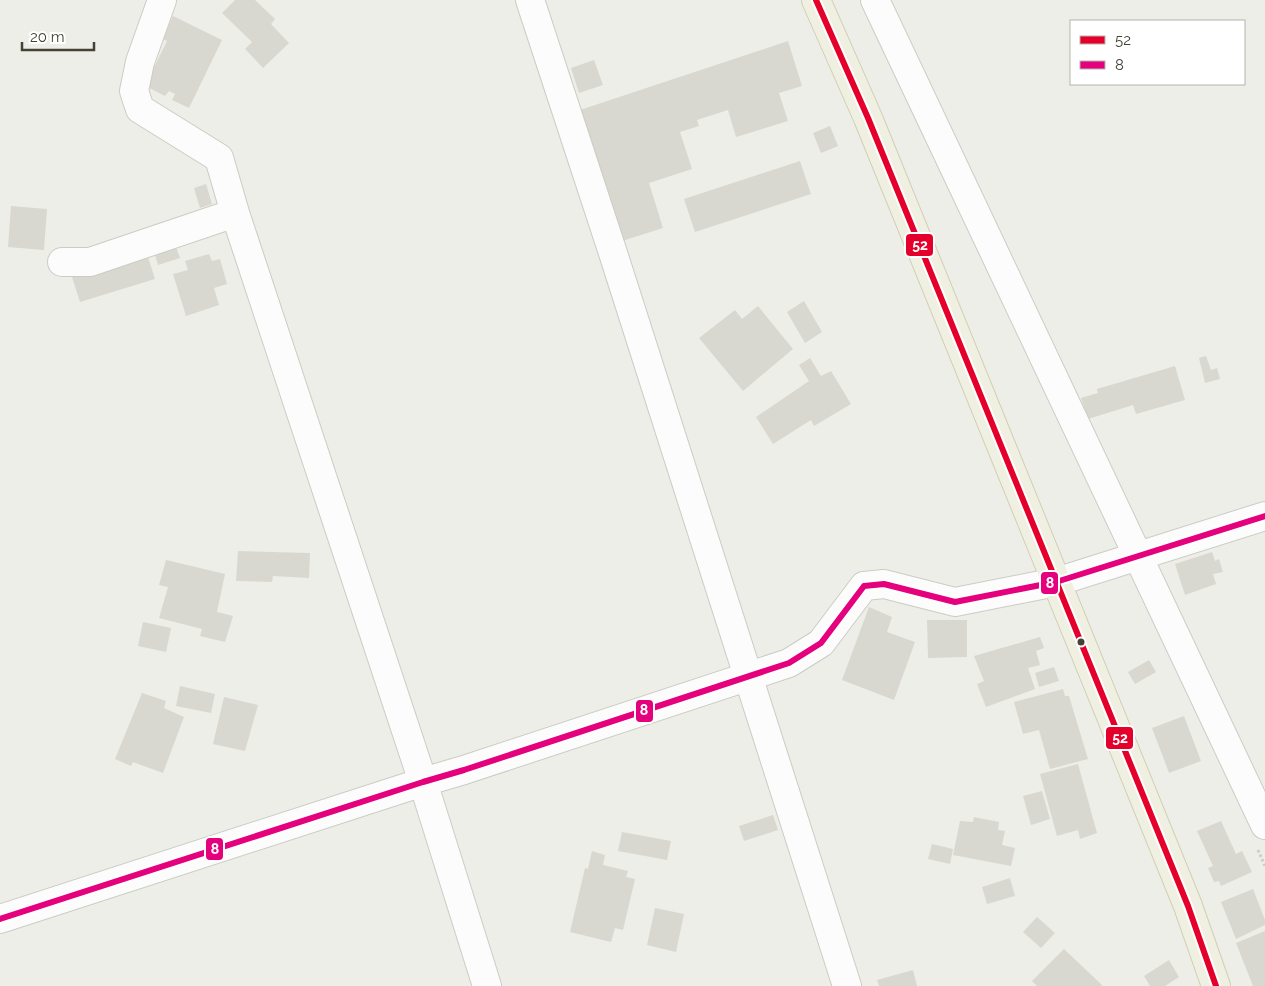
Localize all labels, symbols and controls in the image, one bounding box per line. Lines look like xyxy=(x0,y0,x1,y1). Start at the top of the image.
scale bar xyxy=(22,20,95,52)
legend xyxy=(1070,20,1245,85)
text: 20 m xyxy=(30,28,65,46)
text: 52 xyxy=(1115,31,1131,49)
text: 8 xyxy=(1115,56,1124,74)
line badge: 52 xyxy=(905,233,934,257)
text: 52 xyxy=(912,237,928,253)
line badge: 8 xyxy=(1040,571,1059,595)
text: 8 xyxy=(1046,575,1054,591)
unlabelled marker xyxy=(1076,637,1086,647)
line badge: 8 xyxy=(635,699,654,723)
text: 8 xyxy=(640,702,648,718)
line badge: 52 xyxy=(1105,726,1134,750)
text: 52 xyxy=(1112,730,1128,746)
line badge: 8 xyxy=(205,837,224,861)
text: 8 xyxy=(211,841,219,857)

